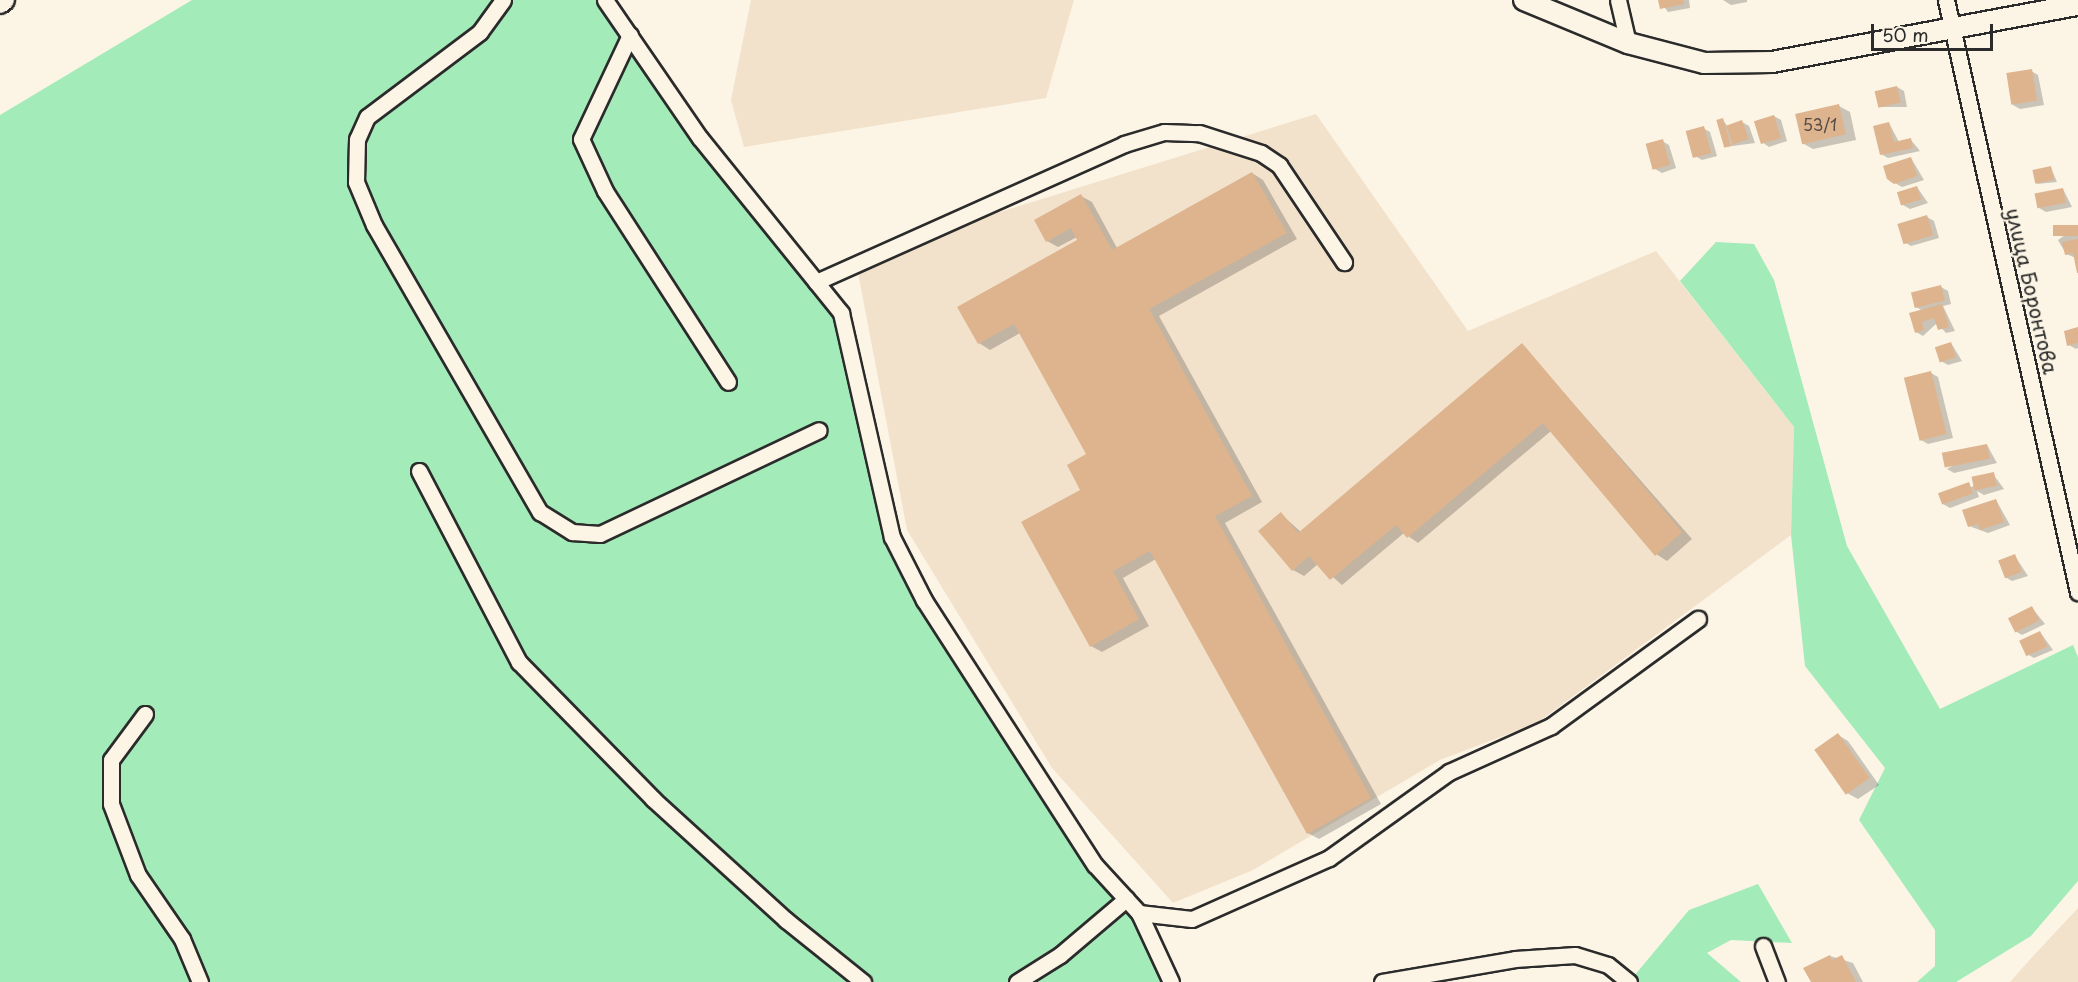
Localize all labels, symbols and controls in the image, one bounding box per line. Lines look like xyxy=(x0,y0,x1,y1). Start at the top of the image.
scale bar xyxy=(1874,12,1996,50)
text: 50 m xyxy=(1882,21,1929,48)
house number: 53/1 xyxy=(1803,114,1837,134)
street label: улица Боронтова xyxy=(2001,205,2063,377)

